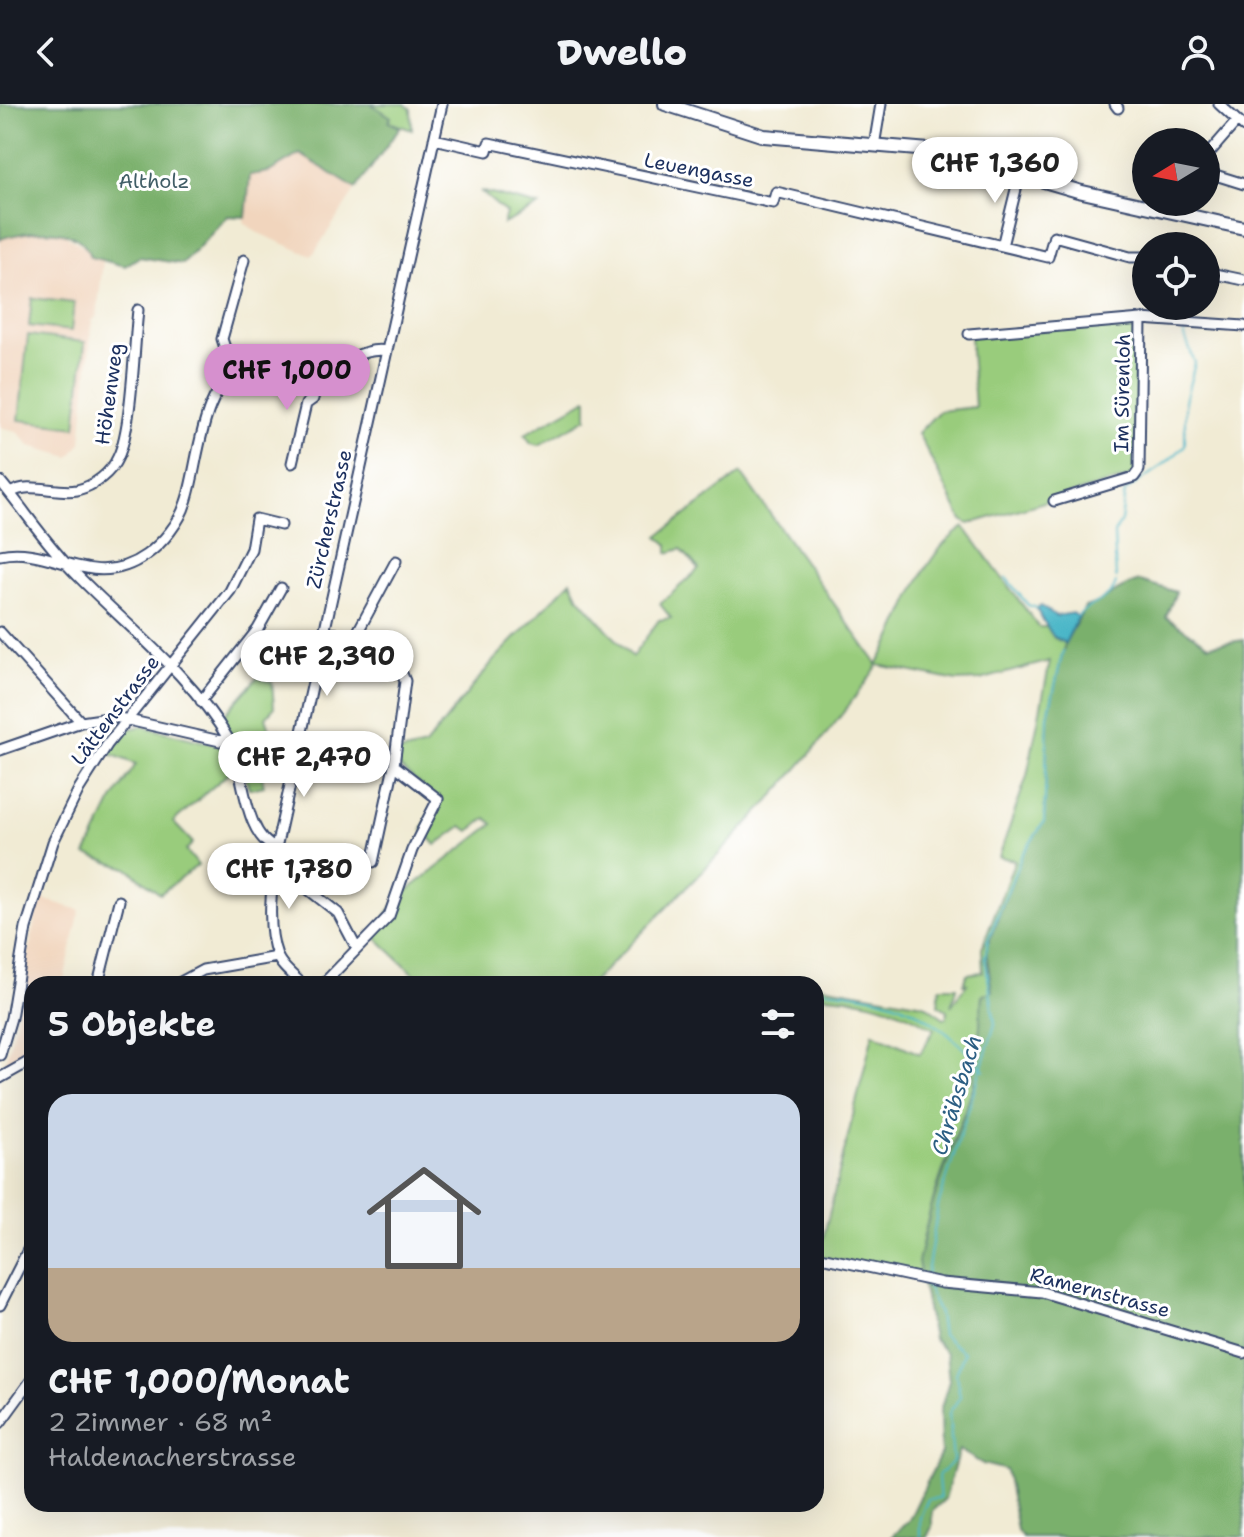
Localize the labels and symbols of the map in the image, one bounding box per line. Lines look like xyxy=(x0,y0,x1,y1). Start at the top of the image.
north arrow xyxy=(1132,128,1220,216)
pin: CHF 1,360 xyxy=(903,137,1087,205)
street label: Leuengasse xyxy=(642,147,756,193)
park label: Altholz xyxy=(119,168,189,194)
street label: Im Sürenloh xyxy=(1108,333,1136,453)
street label: Höhenweg xyxy=(89,341,129,447)
pin: CHF 1,000 xyxy=(195,344,379,412)
street label: Zürcherstrasse xyxy=(300,447,358,591)
pin: CHF 2,390 xyxy=(235,630,419,698)
street label: Lättenstrasse xyxy=(65,650,165,770)
pin: CHF 2,470 xyxy=(212,731,396,799)
pin: CHF 1,780 xyxy=(197,843,381,911)
water label: Chräbsbach xyxy=(924,1031,989,1159)
street label: Ramernstrasse xyxy=(1027,1261,1173,1323)

